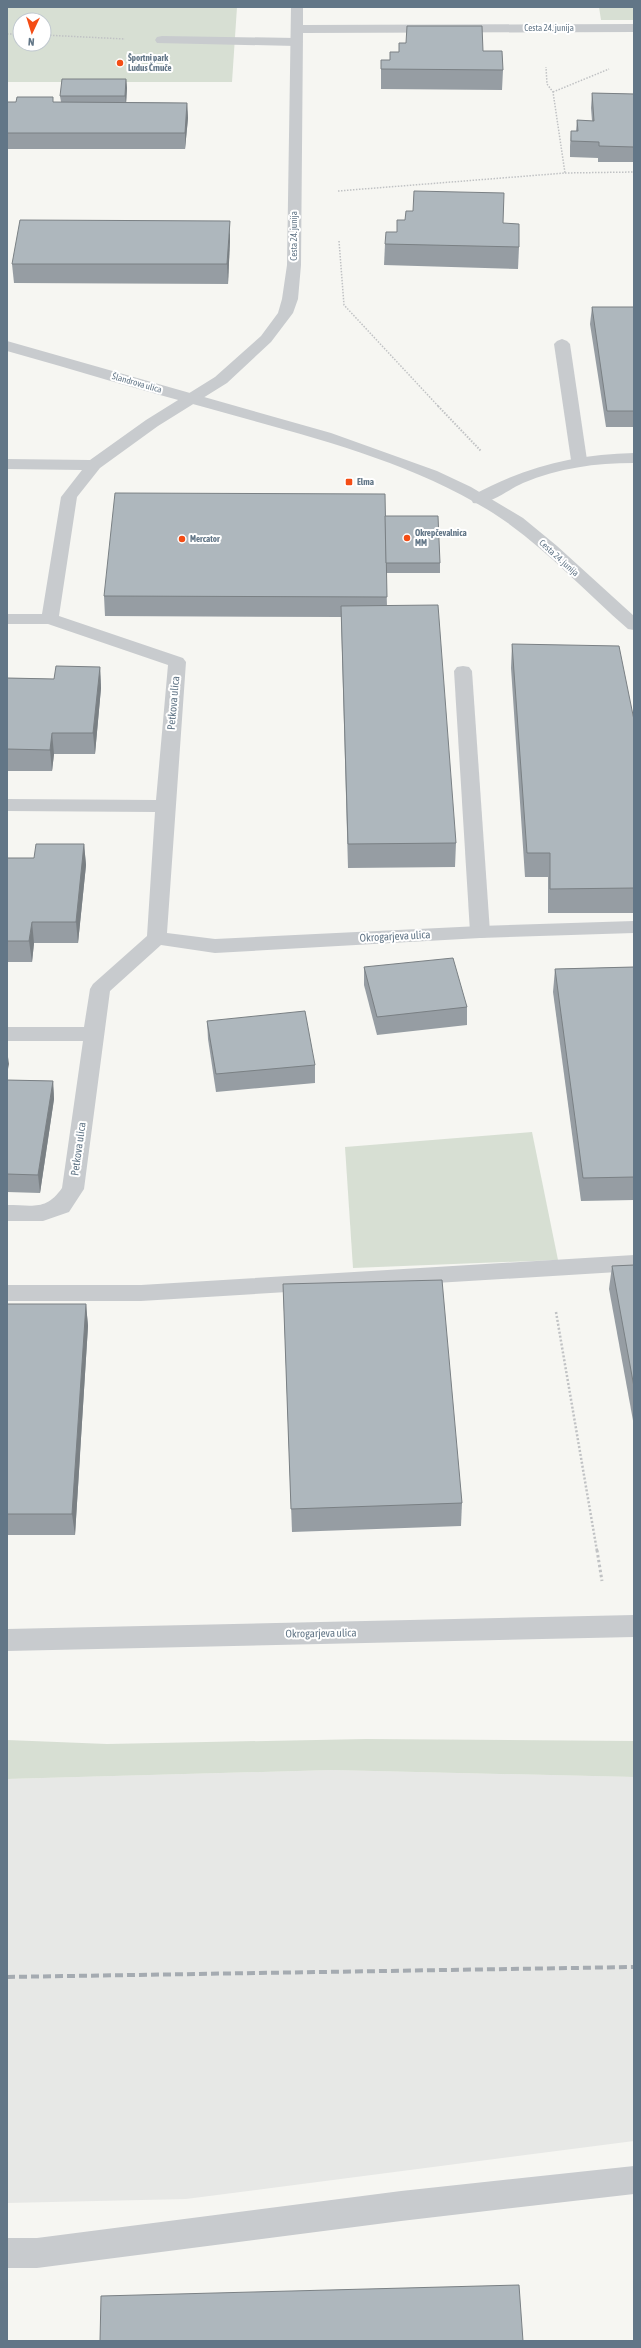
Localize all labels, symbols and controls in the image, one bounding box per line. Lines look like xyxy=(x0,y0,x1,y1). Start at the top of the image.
north arrow xyxy=(12,12,52,52)
street label: Cesta 24. junija xyxy=(524,23,574,33)
text: N xyxy=(28,36,35,48)
place label: Športni park Ludus Črnuče xyxy=(128,53,172,73)
marker: Športni park Ludus Črnuče xyxy=(115,58,125,68)
street label: Cesta 24. junija xyxy=(289,211,299,261)
street label: Šlandrova ulica xyxy=(111,371,163,395)
marker: Elma xyxy=(344,477,354,487)
place label: Elma xyxy=(357,477,374,487)
place label: Okrepčevalnica MM xyxy=(415,528,467,548)
marker: Okrepčevalnica MM xyxy=(402,533,412,543)
marker: Mercator xyxy=(177,534,187,544)
place label: Mercator xyxy=(190,534,220,544)
street label: Cesta 24. junija xyxy=(537,538,581,578)
street label: Petkova ulica xyxy=(165,676,181,730)
street label: Okrogarjeva ulica xyxy=(359,928,431,944)
street label: Petkova ulica xyxy=(68,1121,88,1177)
street label: Okrogarjeva ulica xyxy=(285,1626,357,1640)

